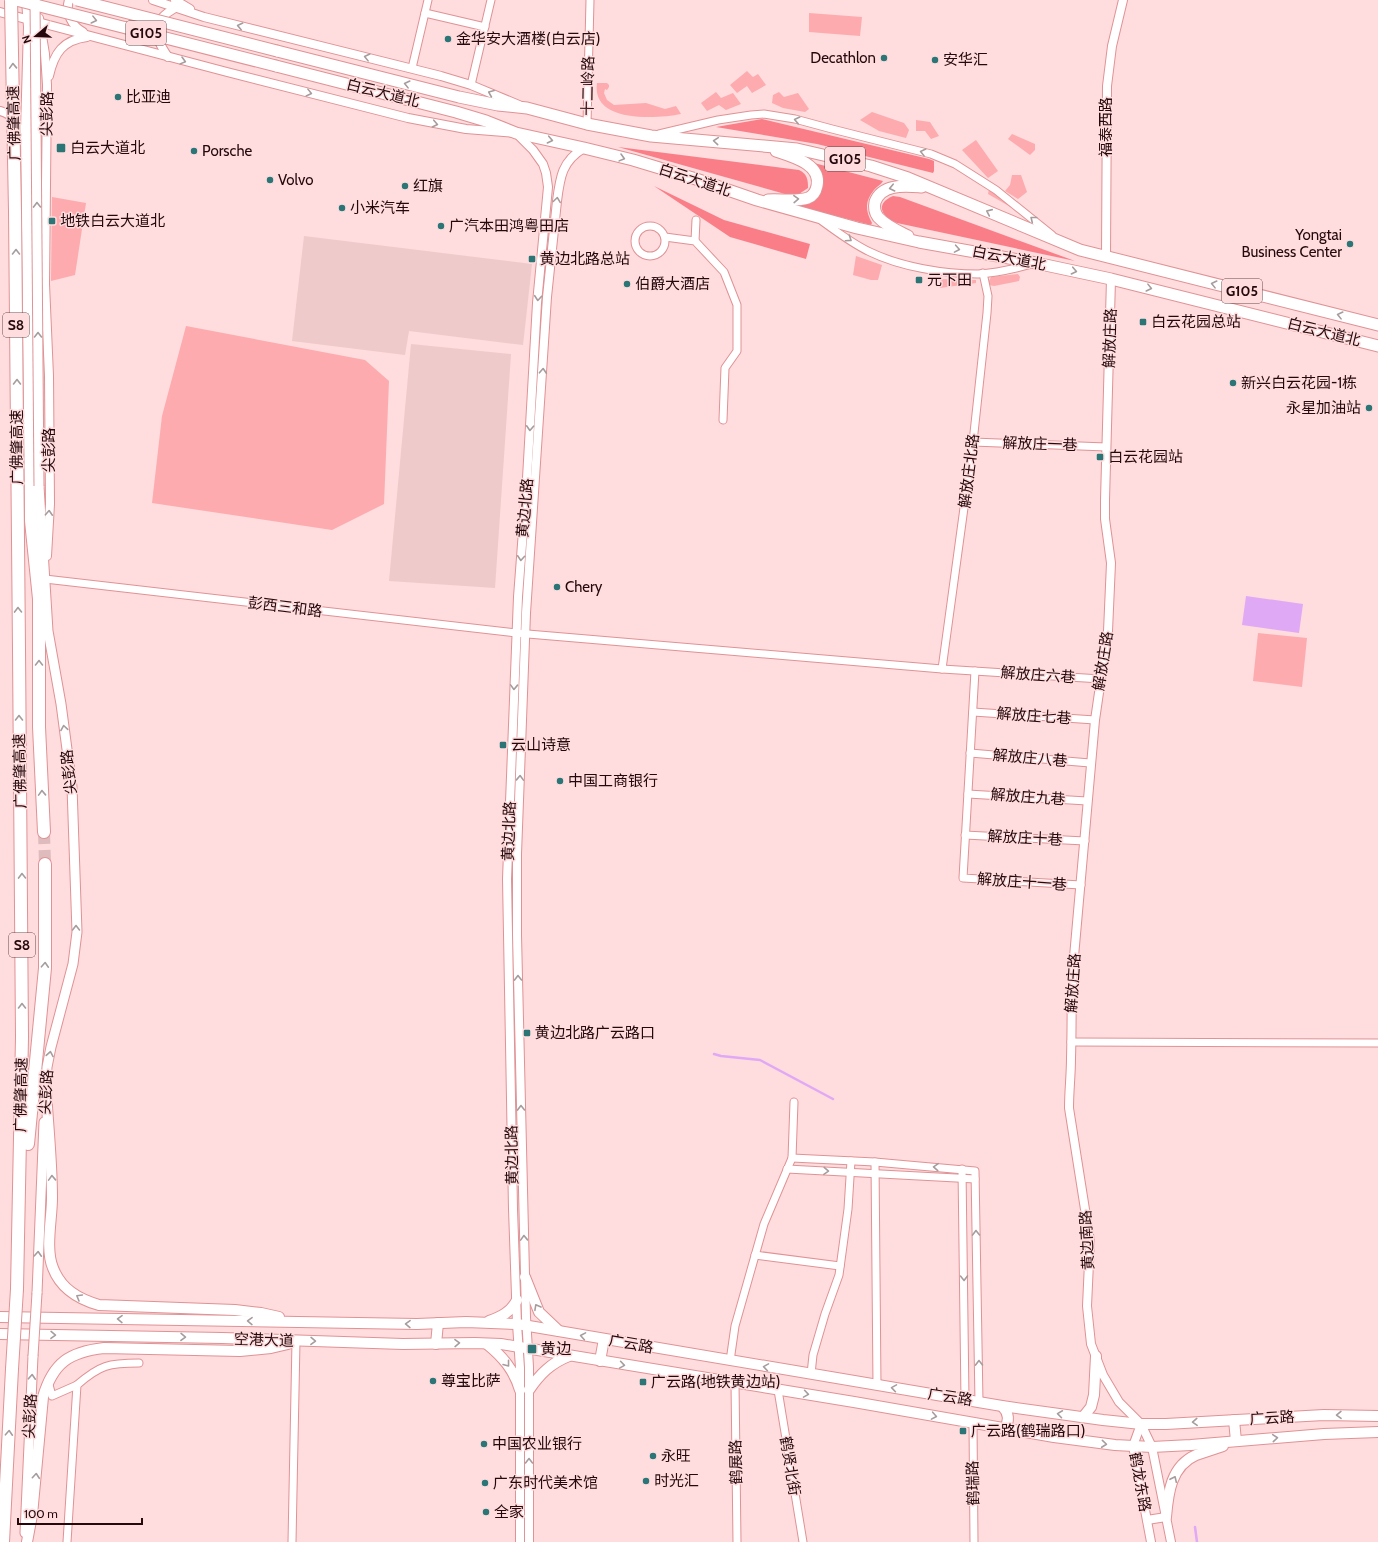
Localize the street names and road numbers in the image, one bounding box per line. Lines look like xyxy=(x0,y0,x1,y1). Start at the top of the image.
road number: G105 xyxy=(126,21,166,45)
street label: 十二岭路 xyxy=(578,56,598,116)
street label: 白云大道北 xyxy=(344,75,422,111)
street label: 广佛肇高速 xyxy=(4,85,24,161)
street label: 尖彭路 xyxy=(38,91,56,137)
street label: 福泰西路 xyxy=(1097,97,1115,157)
road number: G105 xyxy=(825,147,865,171)
street label: 白云大道北 xyxy=(657,160,733,200)
street label: 白云大道北 xyxy=(970,242,1048,274)
road number: G105 xyxy=(1222,279,1262,303)
street label: 解放庄路 xyxy=(1100,308,1120,368)
road number: S8 xyxy=(3,313,29,337)
street label: 白云大道北 xyxy=(1285,314,1363,350)
street label: 广佛肇高速 xyxy=(8,409,26,485)
street label: 尖彭路 xyxy=(40,427,58,473)
street label: 解放庄北路 xyxy=(955,433,983,509)
street label: 解放庄一巷 xyxy=(1002,434,1078,454)
street label: 黄边北路 xyxy=(513,477,537,539)
street label: 彭西三和路 xyxy=(247,593,323,621)
street label: 解放庄路 xyxy=(1089,630,1117,692)
street label: 解放庄六巷 xyxy=(1000,663,1076,687)
street label: 解放庄七巷 xyxy=(996,704,1072,728)
street label: 广佛肇高速 xyxy=(10,733,30,809)
street label: 解放庄八巷 xyxy=(992,746,1068,770)
street label: 尖彭路 xyxy=(58,749,80,795)
street label: 解放庄九巷 xyxy=(990,785,1066,809)
street label: 黄边北路 xyxy=(499,801,519,861)
street label: 解放庄十巷 xyxy=(987,827,1063,849)
street label: 解放庄十一巷 xyxy=(976,870,1068,894)
road number: S8 xyxy=(9,933,35,957)
street label: 解放庄路 xyxy=(1062,952,1084,1014)
street label: 广佛肇高速 xyxy=(11,1057,31,1133)
street label: 尖彭路 xyxy=(35,1069,57,1115)
street label: 黄边北路 xyxy=(502,1125,522,1185)
street label: 黄边南路 xyxy=(1076,1210,1098,1270)
street label: 空港大道 xyxy=(234,1330,294,1350)
street label: 广云路 xyxy=(607,1331,655,1357)
street label: 广云路 xyxy=(926,1385,974,1409)
street label: 尖彭路 xyxy=(20,1393,40,1439)
street label: 广云路 xyxy=(1249,1408,1295,1428)
street label: 鹤贤北街 xyxy=(776,1435,804,1497)
street label: 鹤展路 xyxy=(727,1439,745,1485)
street label: 鹤龙东路 xyxy=(1126,1451,1154,1513)
street label: 鹤瑞路 xyxy=(964,1460,982,1506)

